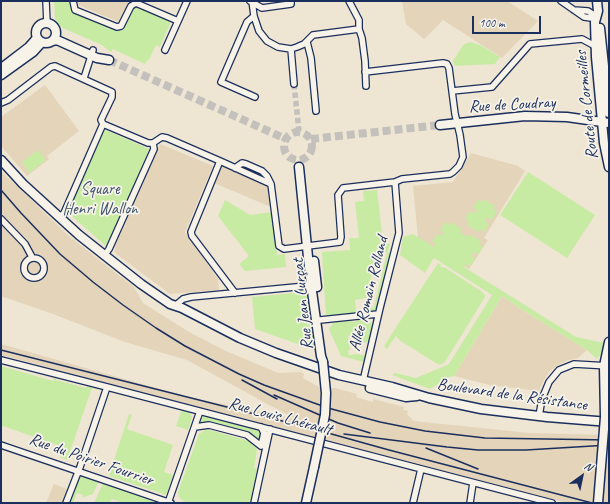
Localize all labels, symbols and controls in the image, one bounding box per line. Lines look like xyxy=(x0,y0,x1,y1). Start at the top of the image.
scale bar xyxy=(474,8,543,34)
text: 100 m xyxy=(479,15,505,31)
street label: Route de Cormeilles xyxy=(571,50,603,160)
street label: Rue de Coudray xyxy=(468,93,556,117)
park label: Square Henri Wallon xyxy=(62,180,138,220)
street label: Allée Romain Rolland xyxy=(345,235,393,353)
street label: Rue Jean Lurçat xyxy=(288,257,318,351)
street label: Boulevard de la Résistance xyxy=(436,374,588,416)
street label: Rue Louis Lhérault xyxy=(226,393,334,441)
street label: Rue du Poirier Fourrier xyxy=(26,429,156,491)
north arrow xyxy=(562,456,602,496)
text: N xyxy=(582,458,595,474)

